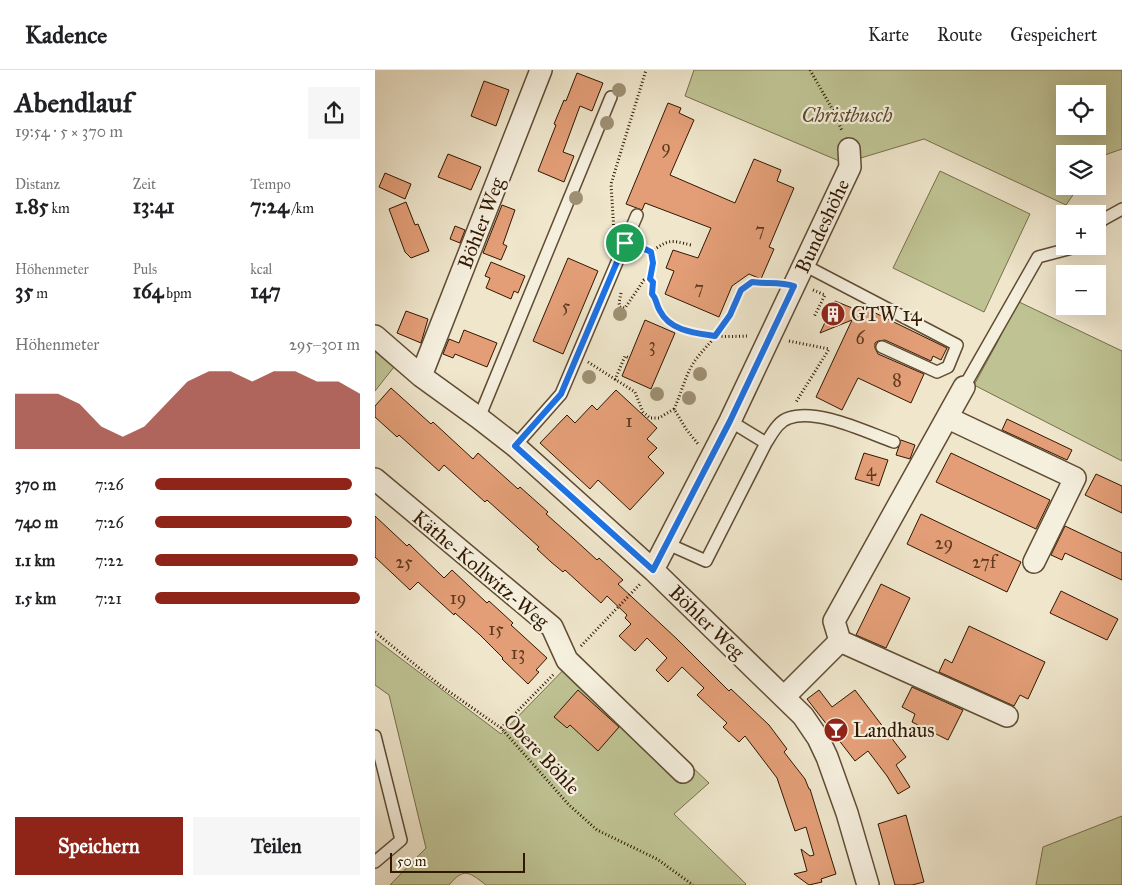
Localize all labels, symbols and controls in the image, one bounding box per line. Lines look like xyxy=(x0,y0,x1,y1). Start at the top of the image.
text: Kadence xyxy=(25,20,107,50)
text: Karte xyxy=(868,24,909,46)
text: Route xyxy=(937,24,982,46)
text: Gespeichert xyxy=(1010,24,1097,46)
text: Abendlauf xyxy=(15,85,132,120)
map controls xyxy=(1056,85,1106,315)
button: locate xyxy=(1056,85,1106,135)
button: share xyxy=(308,87,360,139)
park label: Christbusch xyxy=(801,103,893,127)
text: 19:54 · 5 × 370 m xyxy=(15,122,123,141)
house number: 9 xyxy=(661,136,671,158)
button: layers xyxy=(1056,145,1106,195)
street label: Böhler Weg xyxy=(453,173,511,272)
street label: Bundeshöhe xyxy=(790,175,854,277)
text: Distanz xyxy=(15,176,60,193)
text: Zeit xyxy=(133,176,156,193)
text: Tempo xyxy=(250,176,291,193)
text: 1.85 xyxy=(15,193,49,219)
text: 13:41 xyxy=(133,193,175,219)
text: 7:24 xyxy=(250,193,289,219)
text: km xyxy=(49,200,70,217)
text: /km xyxy=(289,200,314,217)
button: + xyxy=(1056,205,1106,255)
house number: 7 xyxy=(755,219,765,241)
pin xyxy=(604,222,646,264)
icon: arrive xyxy=(611,229,639,257)
text: Höhenmeter xyxy=(15,261,89,278)
text: Puls xyxy=(133,261,157,278)
text: kcal xyxy=(250,261,272,278)
button: − xyxy=(1056,265,1106,315)
house number: 7 xyxy=(694,277,704,299)
text: 35 xyxy=(15,278,33,304)
text: 164 xyxy=(133,278,163,304)
text: 147 xyxy=(250,278,281,304)
text: m xyxy=(33,285,48,302)
text: bpm xyxy=(163,285,192,302)
house number: 5 xyxy=(562,295,571,317)
building icon: GTW 14 xyxy=(820,301,846,327)
place label: GTW 14 xyxy=(851,302,923,326)
house number: 6 xyxy=(855,327,865,349)
house number: 3 xyxy=(648,334,656,356)
text: Höhenmeter xyxy=(15,335,99,354)
text: 295–301 m xyxy=(289,335,360,354)
house number: 8 xyxy=(892,369,902,391)
house number: 1 xyxy=(625,410,633,432)
house number: 4 xyxy=(866,459,877,481)
text: 370 m xyxy=(15,475,56,494)
text: 7:26 xyxy=(95,475,124,494)
street label: Käthe-Kollwitz-Weg xyxy=(407,505,555,634)
text: 740 m xyxy=(15,513,58,532)
text: 7:26 xyxy=(95,513,124,532)
house number: 29 xyxy=(935,532,953,554)
text: 1.1 km xyxy=(15,551,55,570)
text: 7:22 xyxy=(95,551,123,570)
house number: 25 xyxy=(395,551,413,573)
house number: 27f xyxy=(972,551,999,573)
street label: Böhler Weg xyxy=(664,580,750,665)
house number: 19 xyxy=(450,587,466,609)
text: 1.5 km xyxy=(15,589,56,608)
text: 7:21 xyxy=(95,589,122,608)
house number: 15 xyxy=(488,618,504,640)
house number: 13 xyxy=(511,642,525,664)
street label: Obere Böhle xyxy=(499,709,585,799)
bar icon: Landhaus xyxy=(823,717,849,743)
place label: Landhaus xyxy=(853,718,935,742)
button: Speichern xyxy=(15,817,183,875)
button: Teilen xyxy=(193,817,360,875)
scale bar xyxy=(390,850,525,873)
text: 50 m xyxy=(397,853,426,870)

